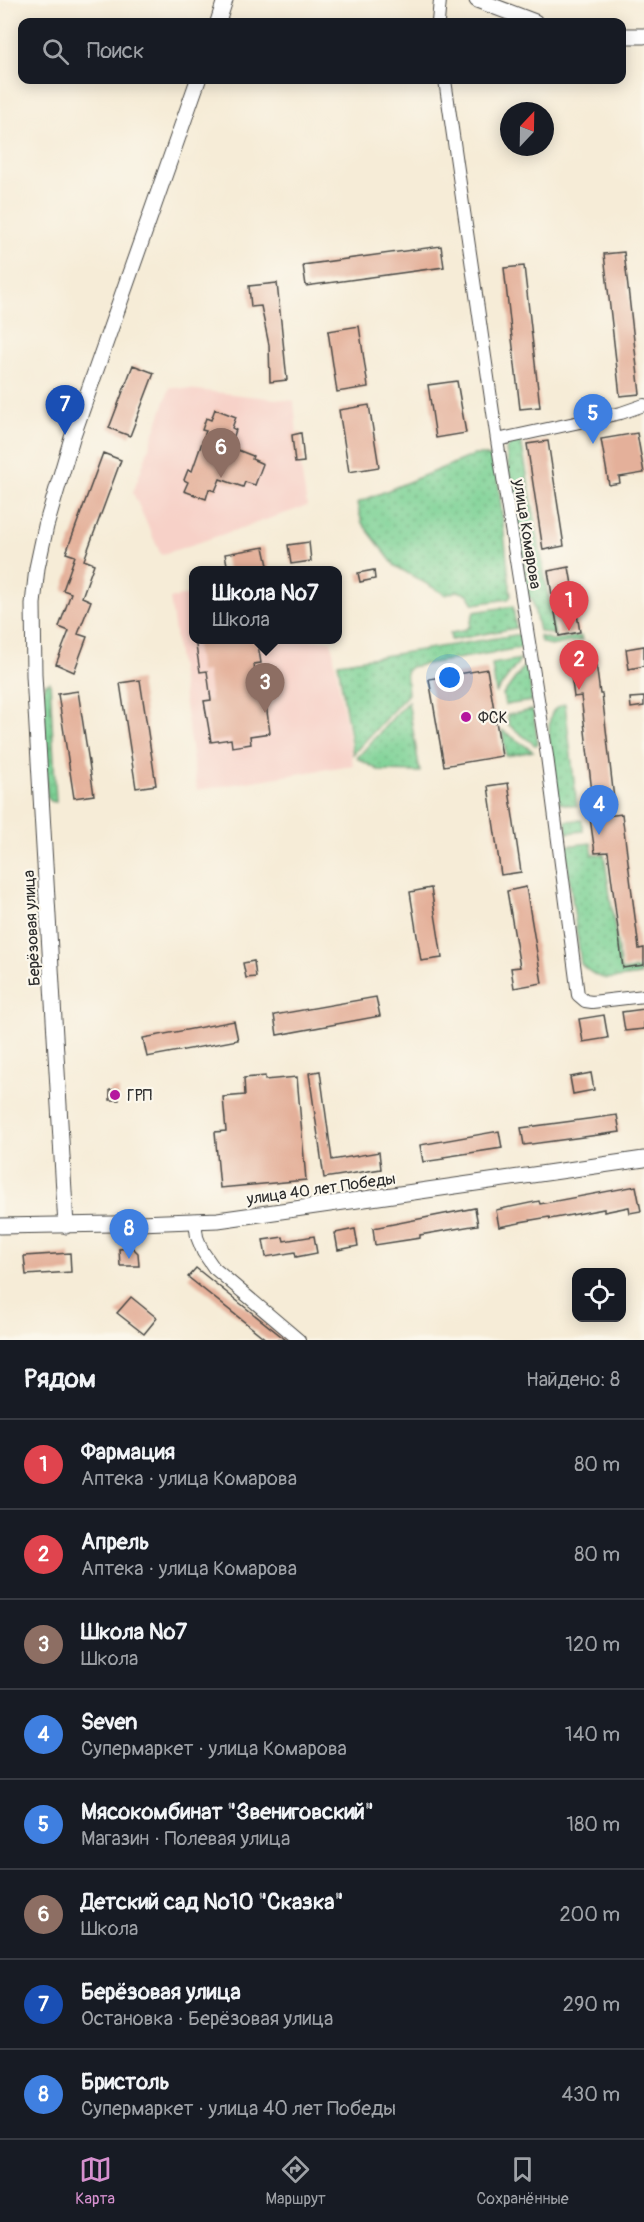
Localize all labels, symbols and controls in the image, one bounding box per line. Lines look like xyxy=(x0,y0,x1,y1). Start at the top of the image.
search box xyxy=(18,18,626,84)
icon: search xyxy=(39,35,72,68)
text: Поиск xyxy=(87,37,144,65)
north arrow xyxy=(500,102,554,156)
pin: 7 xyxy=(46,386,84,435)
pin: 5 xyxy=(574,394,612,444)
pin: 6 xyxy=(202,428,240,478)
street label: улица Комарова xyxy=(508,477,546,590)
popup xyxy=(189,566,342,644)
text: Школа №7 xyxy=(212,579,319,607)
pin: 1 xyxy=(550,582,588,631)
text: Школа xyxy=(212,607,270,632)
pin: 2 xyxy=(560,640,598,690)
your location xyxy=(435,663,464,692)
pin: 3 xyxy=(246,664,284,713)
place label: ФСК xyxy=(478,708,508,728)
marker: ФСК xyxy=(459,710,473,724)
pin: 4 xyxy=(580,786,618,835)
street label: Берёзовая улица xyxy=(19,869,45,986)
place label: ГРП xyxy=(127,1086,153,1106)
marker: ГРП xyxy=(108,1088,122,1102)
street label: улица 40 лет Победы xyxy=(245,1169,397,1209)
pin: 8 xyxy=(110,1210,148,1259)
map controls xyxy=(572,1268,626,1322)
button: locate xyxy=(572,1268,626,1322)
text: Рядом xyxy=(24,1363,96,1395)
text: Найдено: 8 xyxy=(526,1367,620,1392)
text: Фармация xyxy=(81,1438,175,1466)
text: 1 xyxy=(40,1452,47,1477)
text: 80 m xyxy=(574,1452,620,1477)
text: Аптека · улица Комарова xyxy=(81,1466,297,1491)
text: Апрель xyxy=(81,1528,149,1556)
text: 2 xyxy=(38,1542,49,1567)
text: 80 m xyxy=(574,1542,620,1567)
text: Аптека · улица Комарова xyxy=(81,1556,297,1581)
text: Школа №7 xyxy=(81,1618,187,1646)
text: 3 xyxy=(38,1632,49,1657)
text: 120 m xyxy=(565,1632,620,1657)
text: Школа xyxy=(81,1646,138,1671)
text: Seven xyxy=(81,1708,137,1736)
text: 4 xyxy=(38,1722,49,1747)
text: 140 m xyxy=(565,1722,620,1747)
text: Супермаркет · улица Комарова xyxy=(81,1736,347,1761)
text: Мясокомбинат "Звениговский" xyxy=(81,1798,374,1826)
text: 5 xyxy=(38,1812,49,1837)
text: 180 m xyxy=(566,1812,620,1837)
text: Магазин · Полевая улица xyxy=(81,1826,290,1851)
text: Детский сад №10 "Сказка" xyxy=(81,1888,343,1916)
text: 6 xyxy=(38,1902,49,1927)
text: 200 m xyxy=(559,1902,620,1927)
text: Школа xyxy=(81,1916,138,1941)
text: Берёзовая улица xyxy=(81,1978,241,2006)
text: 7 xyxy=(38,1992,49,2017)
text: 290 m xyxy=(563,1992,620,2017)
text: Остановка · Берёзовая улица xyxy=(81,2006,333,2031)
text: Бристоль xyxy=(81,2068,170,2096)
text: 8 xyxy=(38,2082,49,2107)
text: 430 m xyxy=(561,2082,620,2107)
text: Супермаркет · улица 40 лет Победы xyxy=(81,2096,396,2121)
tab: Карта xyxy=(75,2153,115,2209)
tab: Маршрут xyxy=(266,2153,326,2209)
tab: Сохранённые xyxy=(476,2153,569,2209)

